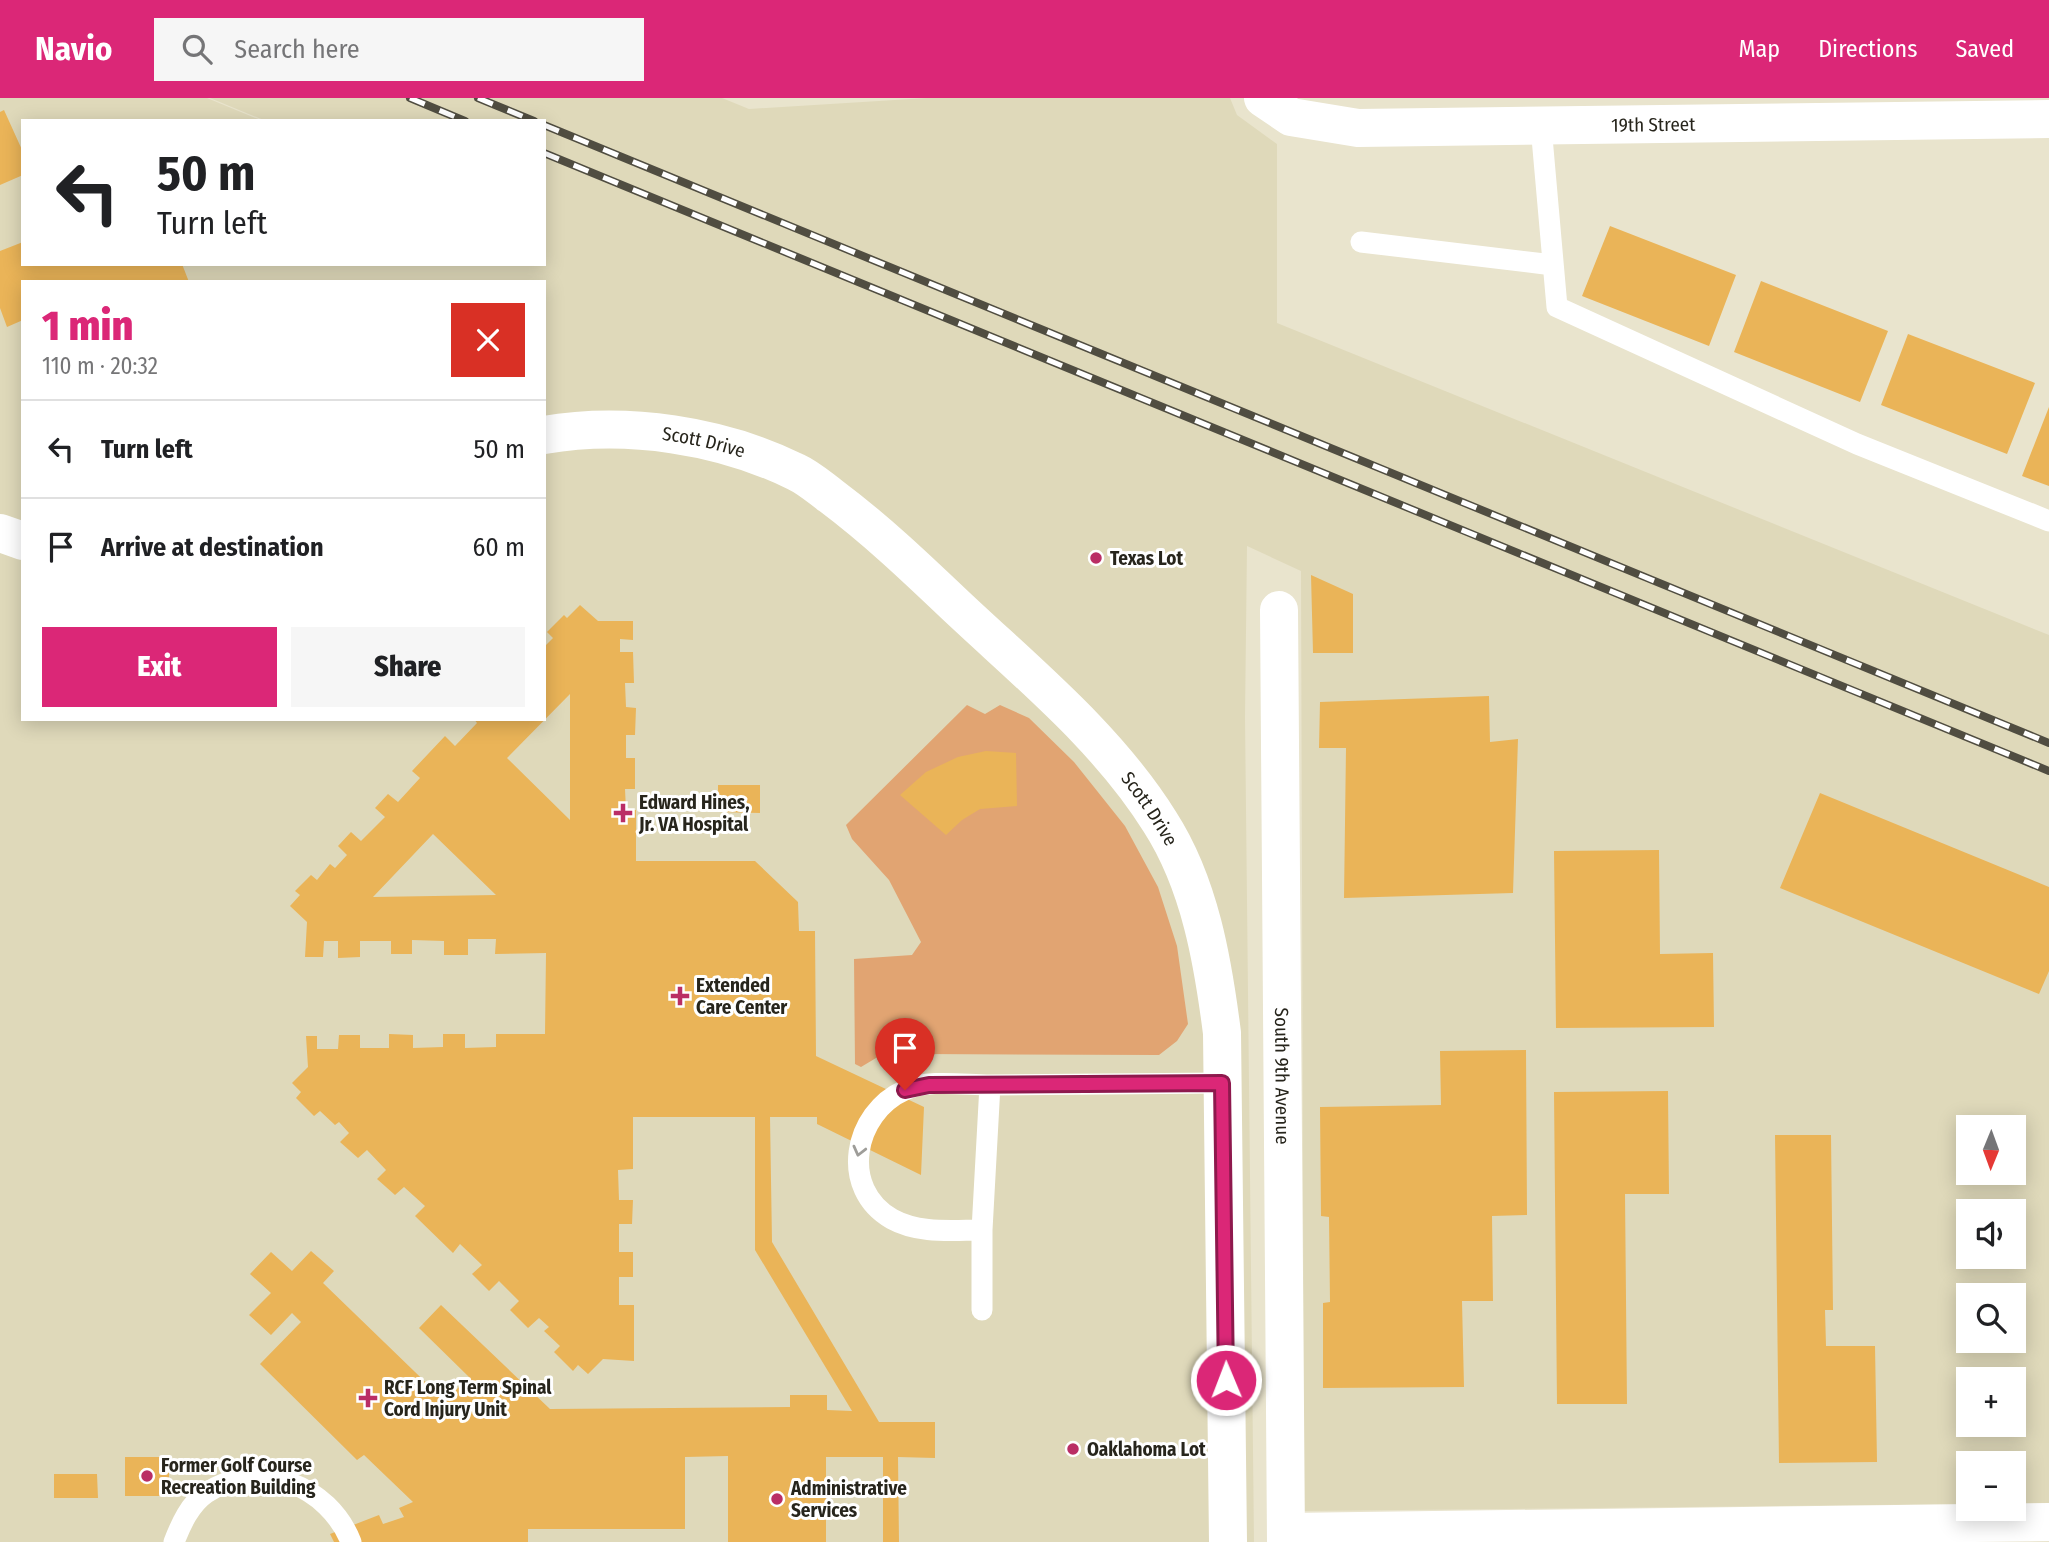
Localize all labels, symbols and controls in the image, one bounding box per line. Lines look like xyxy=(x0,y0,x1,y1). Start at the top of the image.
search box xyxy=(154,18,644,81)
text: Navio xyxy=(35,29,112,69)
icon: search xyxy=(178,30,216,68)
text: Search here xyxy=(234,34,360,65)
text: Map xyxy=(1739,35,1780,63)
text: Directions xyxy=(1818,35,1917,63)
text: Saved xyxy=(1955,35,2014,63)
street label: 19th Street xyxy=(1611,113,1696,137)
text: 50 m xyxy=(157,144,255,203)
icon: left xyxy=(42,147,133,238)
text: Turn left xyxy=(157,204,267,242)
text: 1 min xyxy=(42,301,133,351)
button: close xyxy=(451,303,525,377)
text: 110 m · 20:32 xyxy=(42,352,158,380)
street label: Scott Drive xyxy=(661,422,748,463)
icon: left xyxy=(42,430,80,468)
text: Turn left xyxy=(101,434,193,465)
text: 50 m xyxy=(473,434,525,465)
icon: arrive xyxy=(42,528,80,566)
text: Arrive at destination xyxy=(101,532,324,563)
text: 60 m xyxy=(472,532,525,563)
place label: Texas Lot xyxy=(1110,547,1184,570)
marker: Texas Lot xyxy=(1088,550,1104,566)
button: Exit xyxy=(42,627,277,707)
button: Share xyxy=(291,627,525,707)
street label: Scott Drive xyxy=(1116,767,1182,850)
place label: Edward Hines, Jr. VA Hospital xyxy=(638,791,749,836)
marker: Edward Hines, Jr. VA Hospital xyxy=(613,803,633,823)
place label: Extended Care Center xyxy=(696,974,788,1019)
marker: Extended Care Center xyxy=(670,986,690,1006)
street label: South 9th Avenue xyxy=(1270,1007,1294,1145)
pin xyxy=(875,1018,935,1090)
icon: arrive xyxy=(886,1029,924,1067)
north arrow xyxy=(1956,1115,2026,1185)
map controls xyxy=(1956,1115,2026,1521)
one-way arrow xyxy=(853,1145,867,1157)
button: sound xyxy=(1956,1199,2026,1269)
button: search xyxy=(1956,1283,2026,1353)
position arrow xyxy=(1189,1343,1263,1417)
button: + xyxy=(1956,1367,2026,1437)
place label: RCF Long Term Spinal Cord Injury Unit xyxy=(384,1376,552,1421)
marker: RCF Long Term Spinal Cord Injury Unit xyxy=(358,1388,378,1408)
place label: Oaklahoma Lot xyxy=(1087,1438,1206,1461)
marker: Oaklahoma Lot xyxy=(1065,1441,1081,1457)
button: − xyxy=(1956,1451,2026,1521)
place label: Former Golf Course Recreation Building xyxy=(161,1454,316,1499)
marker: Former Golf Course Recreation Building xyxy=(139,1468,155,1484)
place label: Administrative Services xyxy=(790,1477,907,1522)
marker: Administrative Services xyxy=(769,1491,785,1507)

